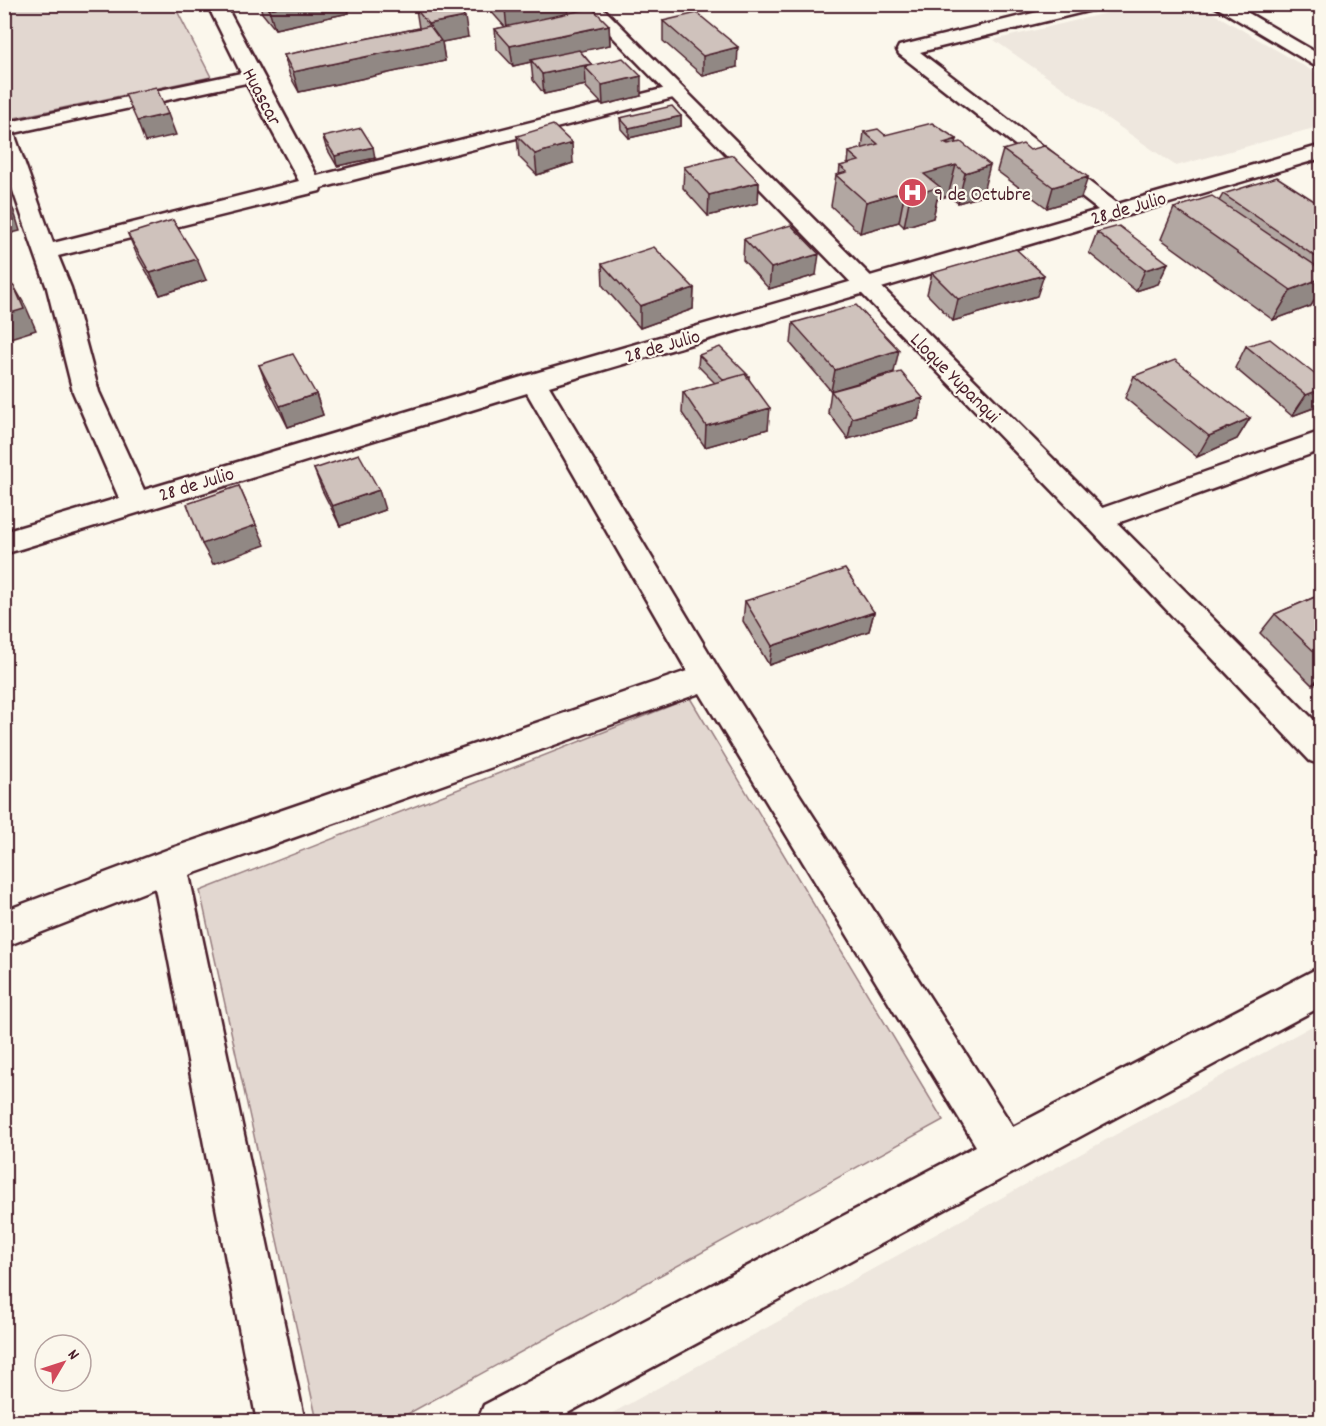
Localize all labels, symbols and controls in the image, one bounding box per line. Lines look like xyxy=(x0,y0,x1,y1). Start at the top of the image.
street label: Huascar xyxy=(234,64,287,132)
hospital icon: 9 de Octubre xyxy=(897,177,929,209)
place label: 9 de Octubre xyxy=(934,182,1031,210)
street label: 28 de Julio xyxy=(1088,186,1170,234)
street label: 28 de Julio xyxy=(622,324,704,372)
street label: Lloque Yupanqui xyxy=(902,328,1006,431)
street label: 28 de Julio xyxy=(156,461,238,511)
north arrow xyxy=(33,1333,93,1393)
text: N xyxy=(61,1345,84,1366)

